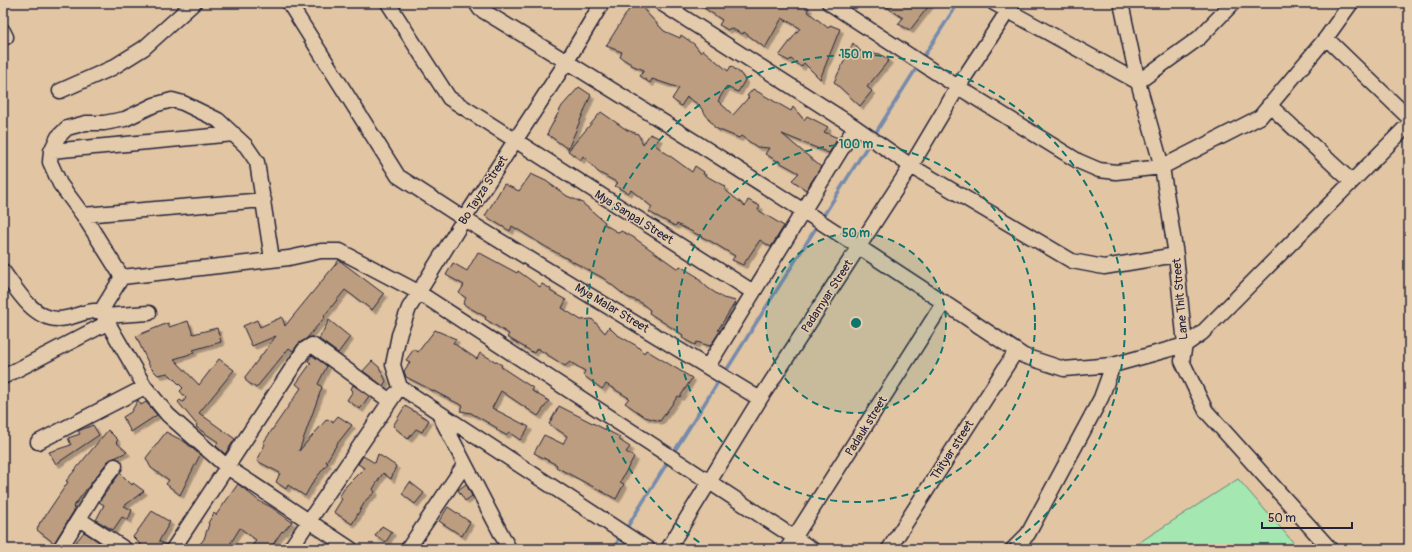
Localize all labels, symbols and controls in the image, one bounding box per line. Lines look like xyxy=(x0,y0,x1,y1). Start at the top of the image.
text: 150 m xyxy=(840,47,873,62)
text: 100 m xyxy=(839,137,874,152)
street label: Bo Tayza Street xyxy=(455,153,511,228)
street label: Mya Sanpal Street xyxy=(592,187,676,248)
text: 50 m xyxy=(842,226,870,241)
street label: Padamyar Street xyxy=(798,257,857,336)
street label: Lane Thit Street xyxy=(1169,257,1192,340)
street label: Mya Malar Street xyxy=(572,280,652,337)
centre of rings xyxy=(849,316,863,330)
street label: Padauk street xyxy=(842,394,891,459)
street label: Thityar street xyxy=(928,418,977,483)
scale bar xyxy=(1262,504,1352,530)
text: 50 m xyxy=(1268,511,1296,526)

